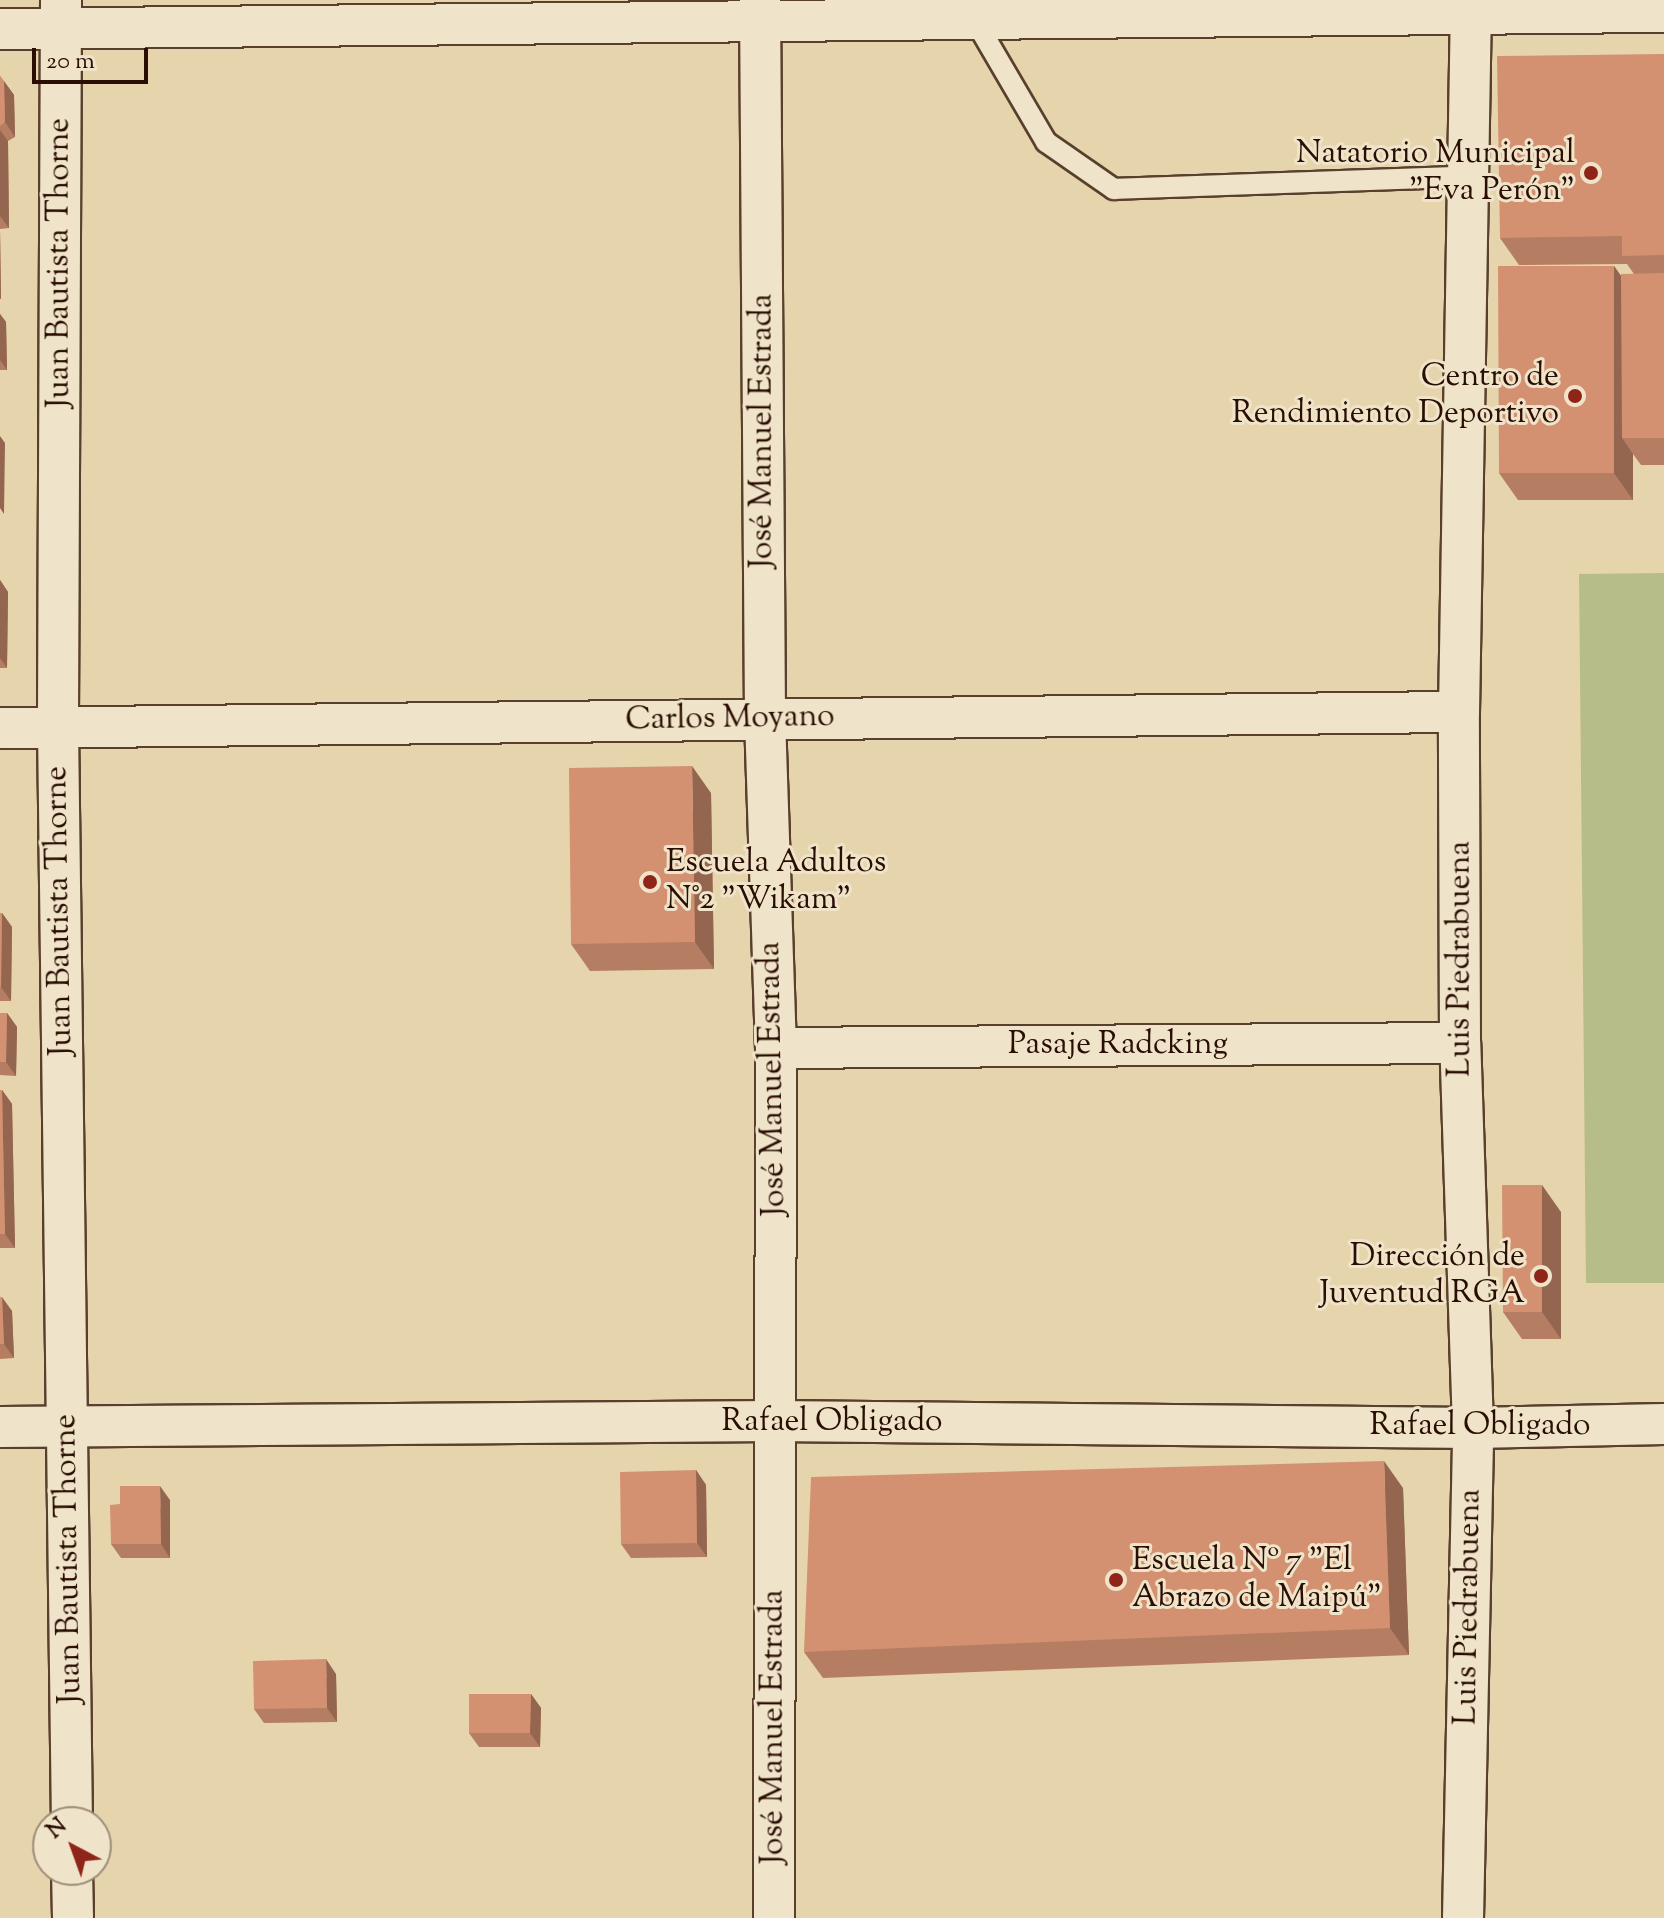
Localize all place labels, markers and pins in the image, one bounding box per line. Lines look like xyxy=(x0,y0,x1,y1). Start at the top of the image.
place label: Natatorio Municipal "Eva Perón" xyxy=(1296,136,1575,211)
marker: Natatorio Municipal "Eva Perón" xyxy=(1582,164,1600,182)
place label: Centro de Rendimiento Deportivo xyxy=(1232,359,1559,434)
marker: Centro de Rendimiento Deportivo xyxy=(1566,387,1584,405)
place label: Escuela Adultos N°2 "Wikam" xyxy=(666,845,886,920)
marker: Escuela Adultos N°2 "Wikam" xyxy=(641,873,659,891)
place label: Dirección de Juventud RGA xyxy=(1319,1239,1525,1314)
marker: Dirección de Juventud RGA xyxy=(1532,1267,1550,1285)
place label: Escuela Nº 7 "El Abrazo de Maipú" xyxy=(1132,1543,1382,1618)
marker: Escuela Nº 7 "El Abrazo de Maipú" xyxy=(1107,1571,1125,1589)

